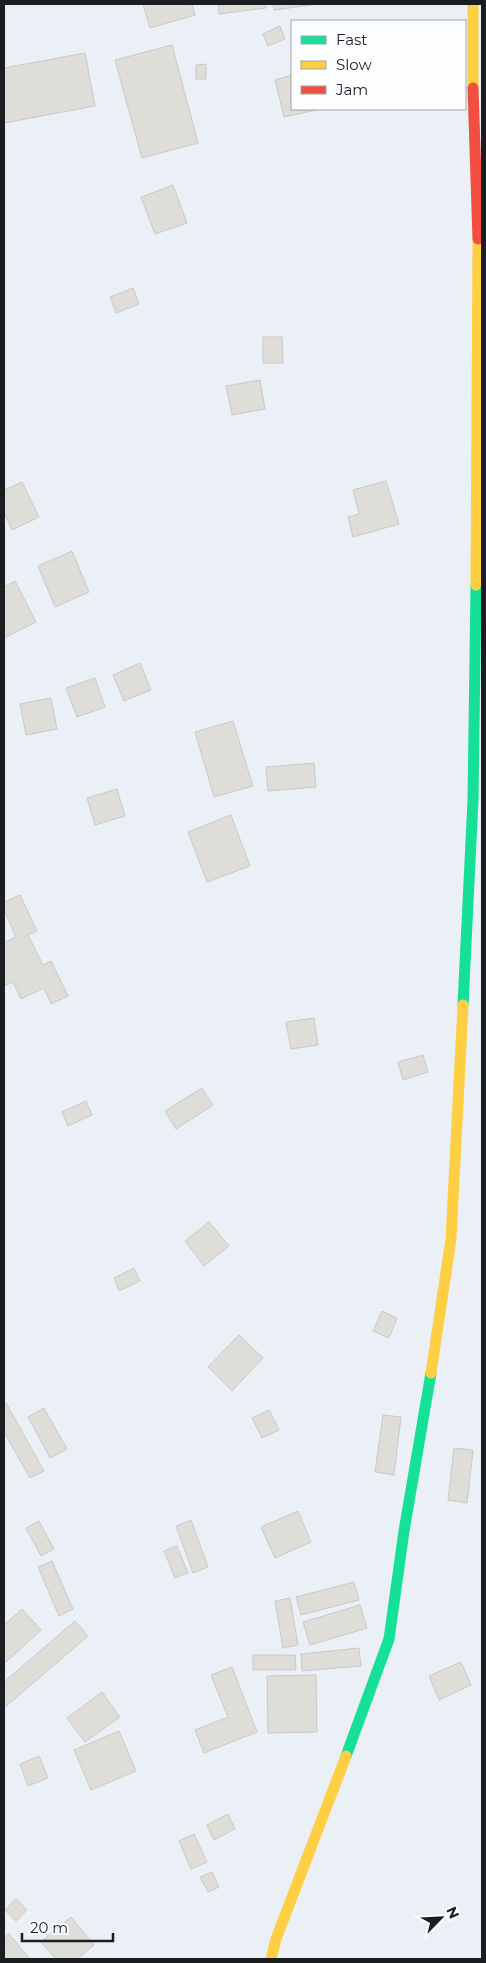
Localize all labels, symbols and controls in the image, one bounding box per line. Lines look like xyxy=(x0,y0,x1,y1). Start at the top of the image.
legend xyxy=(291,20,466,110)
text: Fast xyxy=(336,30,367,49)
text: Slow xyxy=(336,55,372,74)
text: Jam xyxy=(335,80,368,99)
north arrow xyxy=(416,1893,466,1943)
text: N xyxy=(442,1904,463,1922)
scale bar xyxy=(22,1910,114,1942)
text: 20 m xyxy=(30,1918,68,1937)

